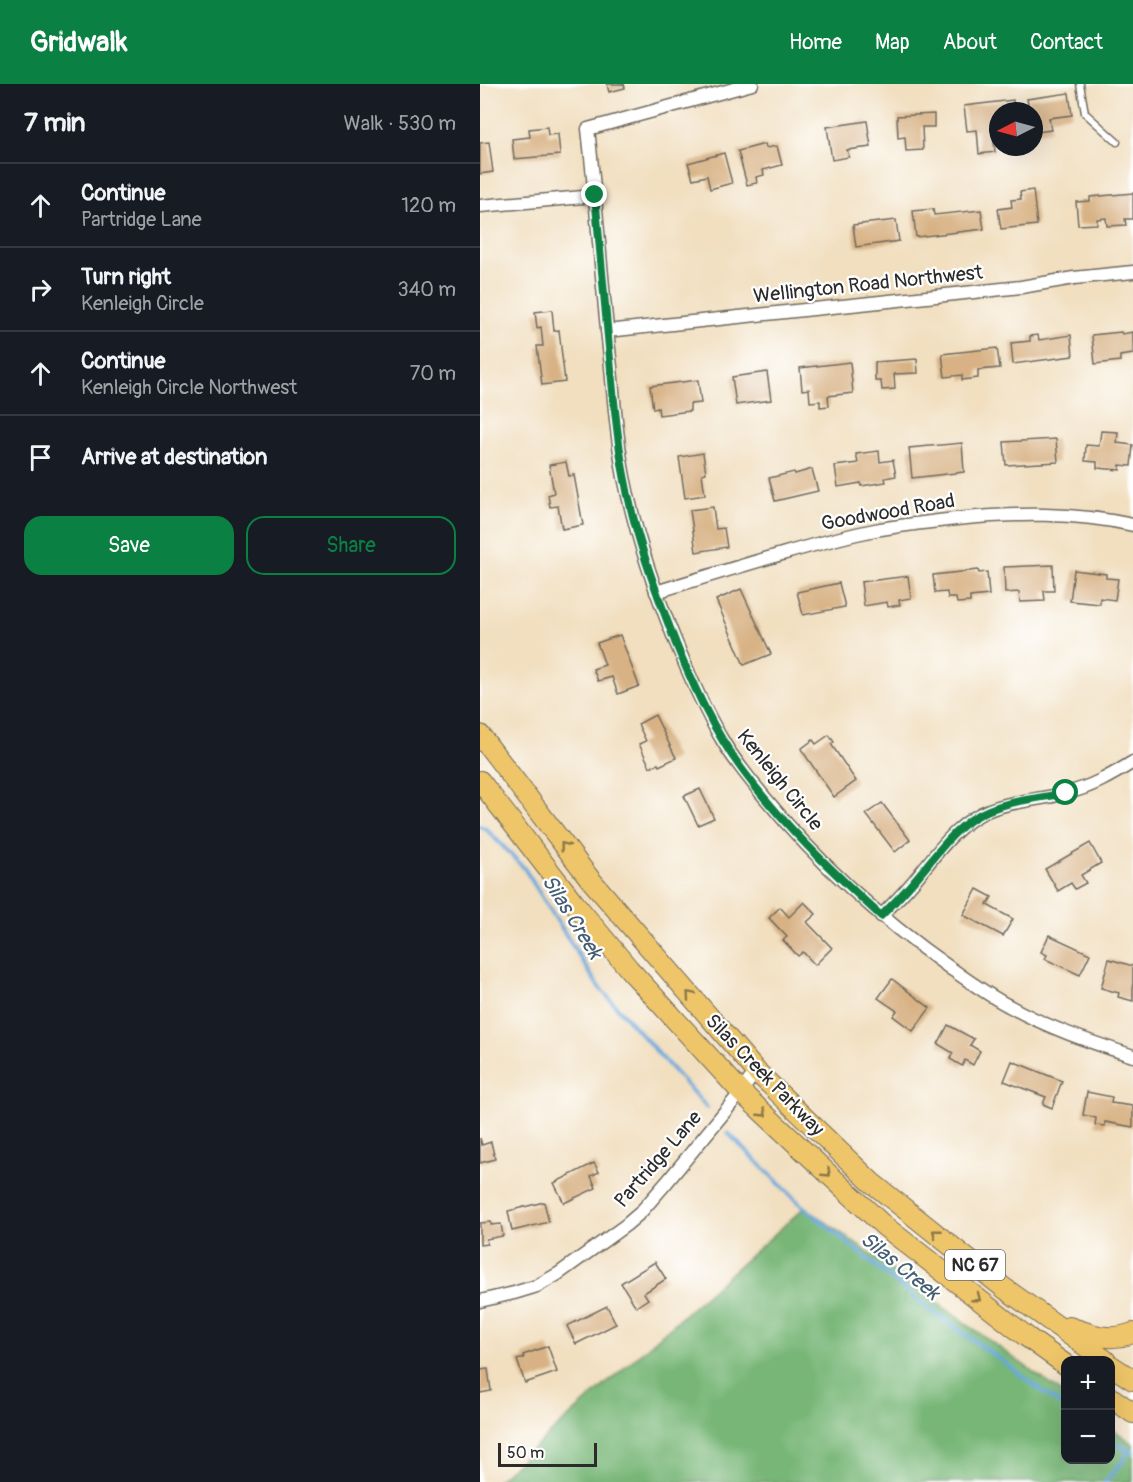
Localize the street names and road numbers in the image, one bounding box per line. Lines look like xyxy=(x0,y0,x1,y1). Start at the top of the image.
street label: Wellington Road Northwest xyxy=(752,259,985,308)
street label: Goodwood Road xyxy=(819,488,957,536)
street label: Kenleigh Circle xyxy=(732,724,828,836)
street label: Silas Creek Parkway xyxy=(700,1009,830,1142)
street label: Partridge Lane xyxy=(609,1105,707,1213)
road number: NC 67 xyxy=(945,1250,1005,1280)

